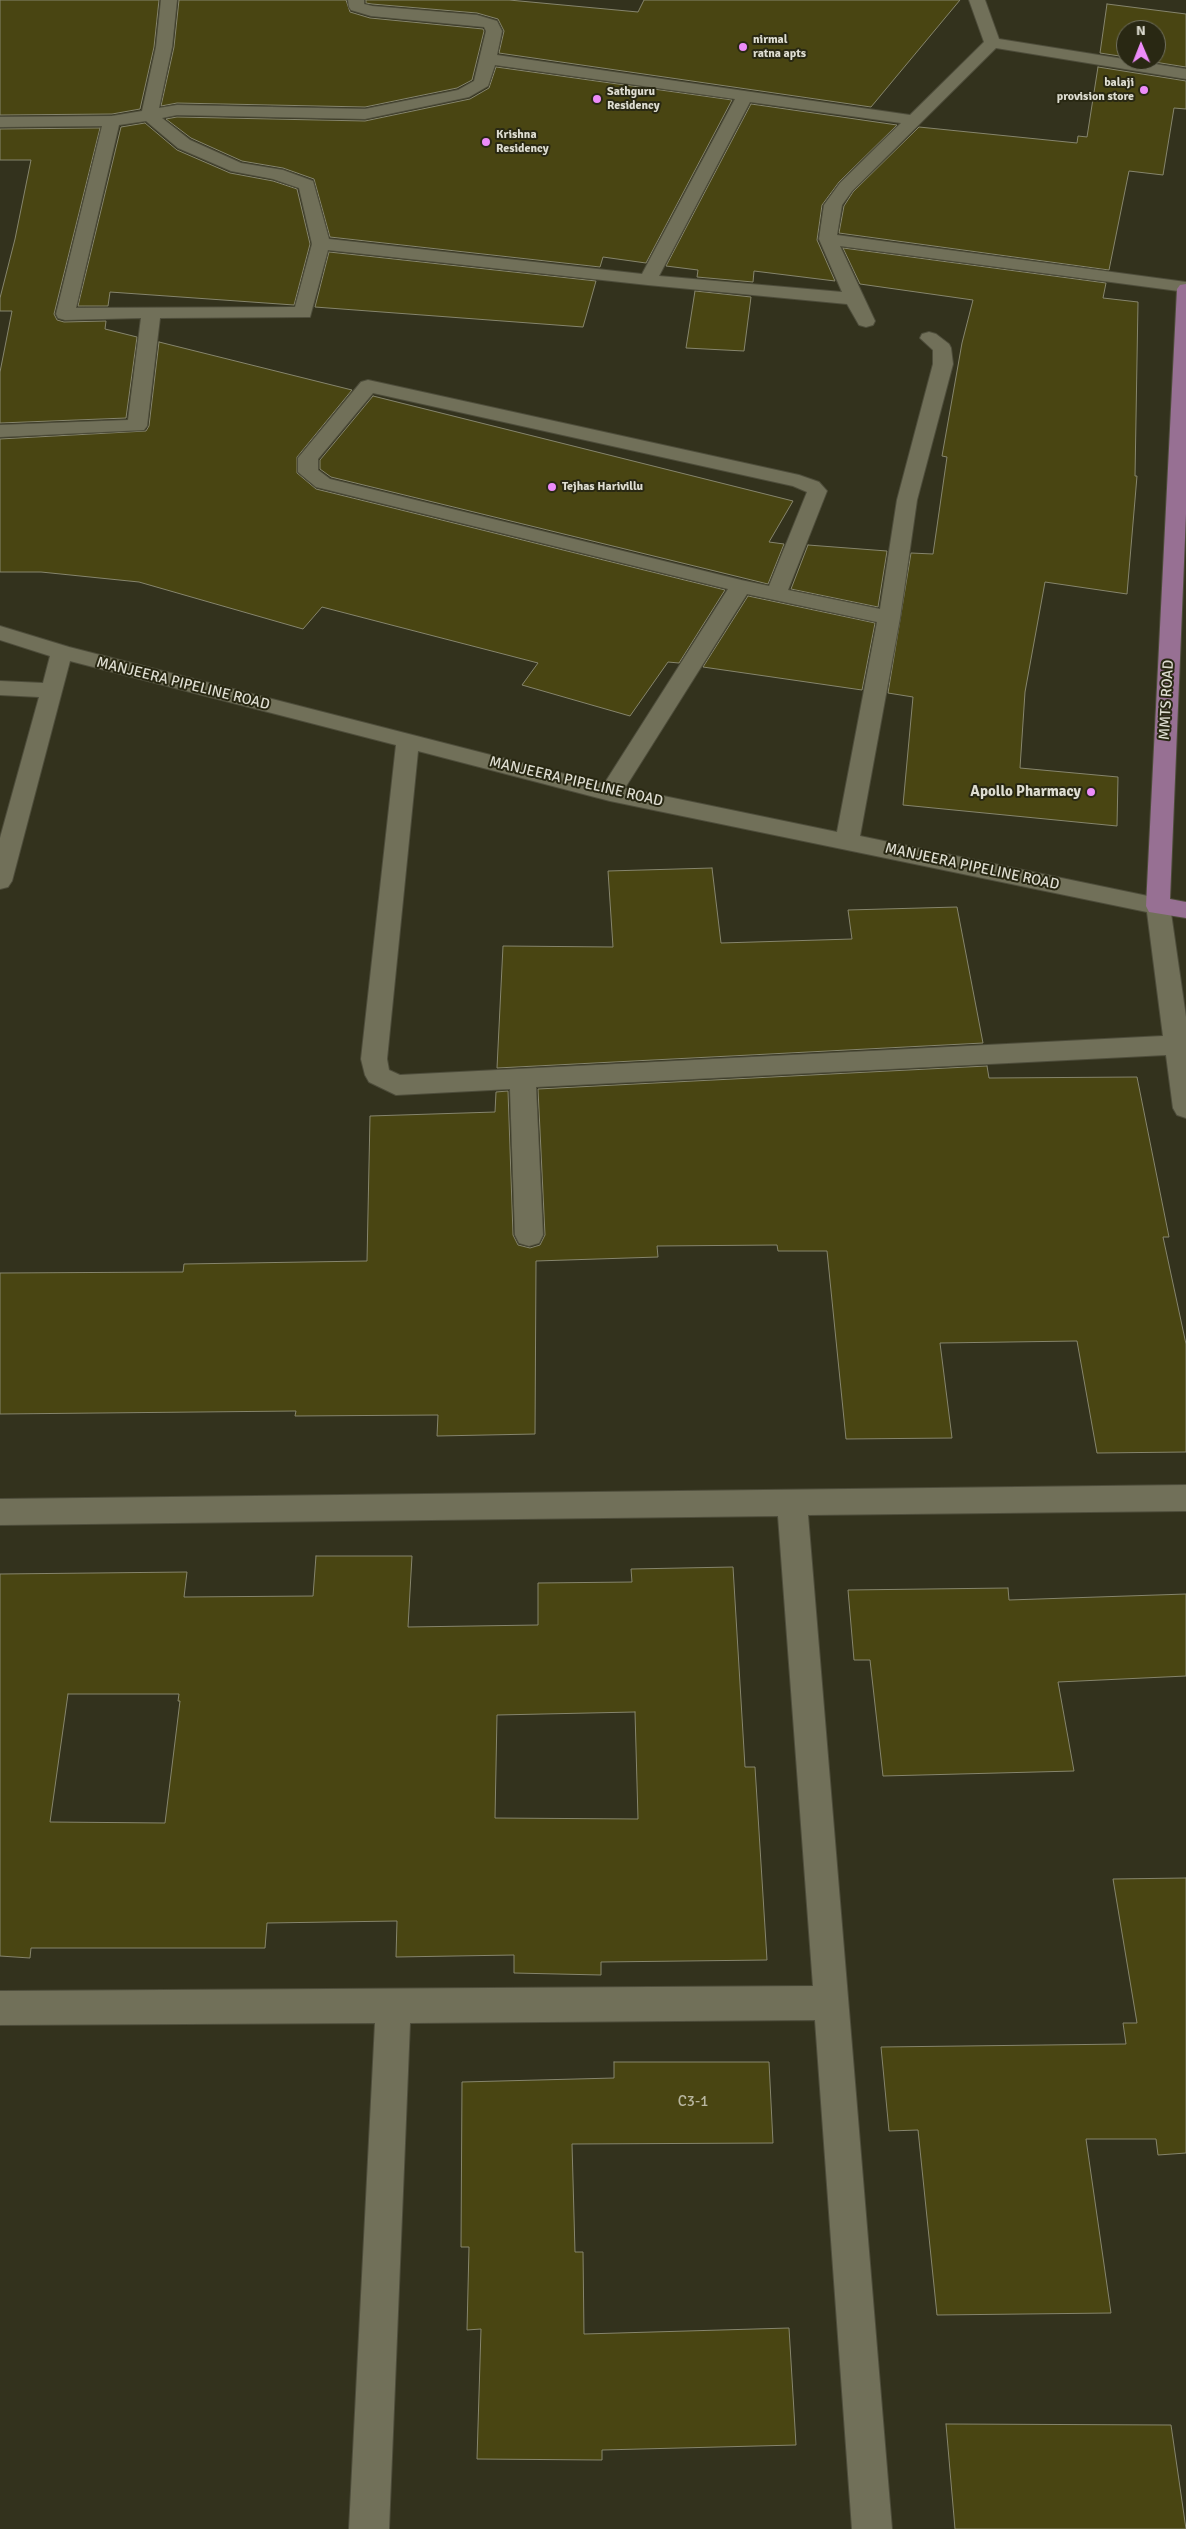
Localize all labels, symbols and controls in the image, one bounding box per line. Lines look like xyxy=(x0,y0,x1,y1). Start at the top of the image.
north arrow xyxy=(1116,20,1166,70)
text: N xyxy=(1136,22,1146,39)
place label: nirmal ratna apts xyxy=(753,33,806,61)
marker: nirmal ratna apts xyxy=(737,41,749,53)
place label: balaji provision store xyxy=(1057,76,1134,104)
marker: balaji provision store xyxy=(1138,84,1150,96)
place label: Sathguru Residency xyxy=(607,85,660,113)
marker: Sathguru Residency xyxy=(591,93,603,105)
place label: Krishna Residency xyxy=(496,128,549,156)
marker: Krishna Residency xyxy=(480,136,492,148)
place label: Tejhas Harivillu xyxy=(562,480,643,494)
marker: Tejhas Harivillu xyxy=(546,481,558,493)
street label: MANJEERA PIPELINE ROAD xyxy=(94,654,272,714)
street label: MMTS ROAD xyxy=(1156,659,1178,741)
street label: MANJEERA PIPELINE ROAD xyxy=(487,753,665,811)
place label: Apollo Pharmacy xyxy=(970,783,1081,801)
marker: Apollo Pharmacy xyxy=(1085,786,1097,798)
street label: MANJEERA PIPELINE ROAD xyxy=(883,840,1061,894)
house number: C3-1 xyxy=(678,2093,708,2111)

